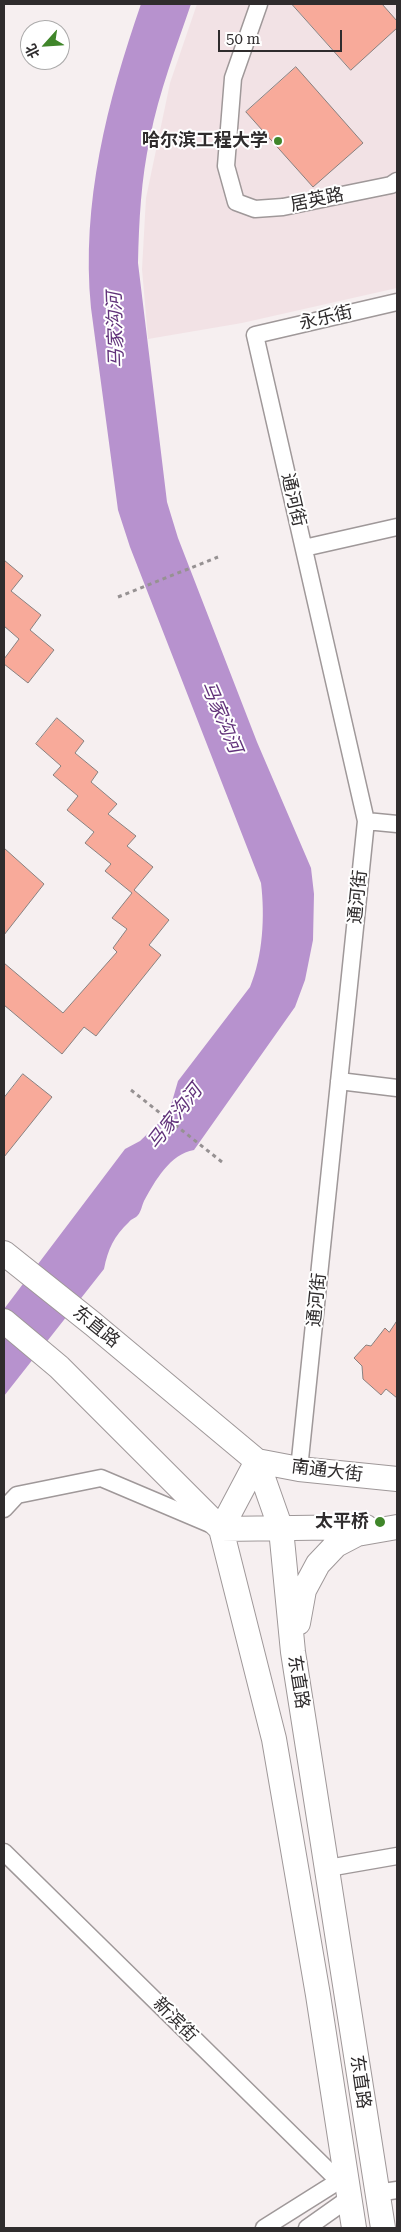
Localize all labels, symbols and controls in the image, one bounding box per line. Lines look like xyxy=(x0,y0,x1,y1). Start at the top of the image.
north arrow xyxy=(20,20,70,70)
scale bar xyxy=(221,20,345,52)
text: 50 m xyxy=(226,30,260,48)
text: 北 xyxy=(22,41,43,61)
place label: 哈尔滨工程大学 xyxy=(142,130,268,152)
marker: 哈尔滨工程大学 xyxy=(272,135,284,147)
street label: 居英路 xyxy=(288,184,346,216)
water label: 马家沟河 xyxy=(103,292,129,368)
street label: 永乐街 xyxy=(297,301,355,335)
street label: 通河街 xyxy=(276,471,310,529)
water label: 马家沟河 xyxy=(196,678,246,756)
street label: 通河街 xyxy=(344,869,372,925)
water label: 马家沟河 xyxy=(143,1080,207,1154)
street label: 通河街 xyxy=(303,1272,331,1328)
street label: 东直路 xyxy=(68,1302,124,1352)
street label: 南通大街 xyxy=(290,1456,364,1486)
place label: 太平桥 xyxy=(315,1511,369,1533)
marker: 太平桥 xyxy=(373,1515,387,1529)
street label: 东直路 xyxy=(283,1654,313,1710)
street label: 新滨街 xyxy=(148,1993,202,2047)
street label: 东直路 xyxy=(346,2054,374,2110)

